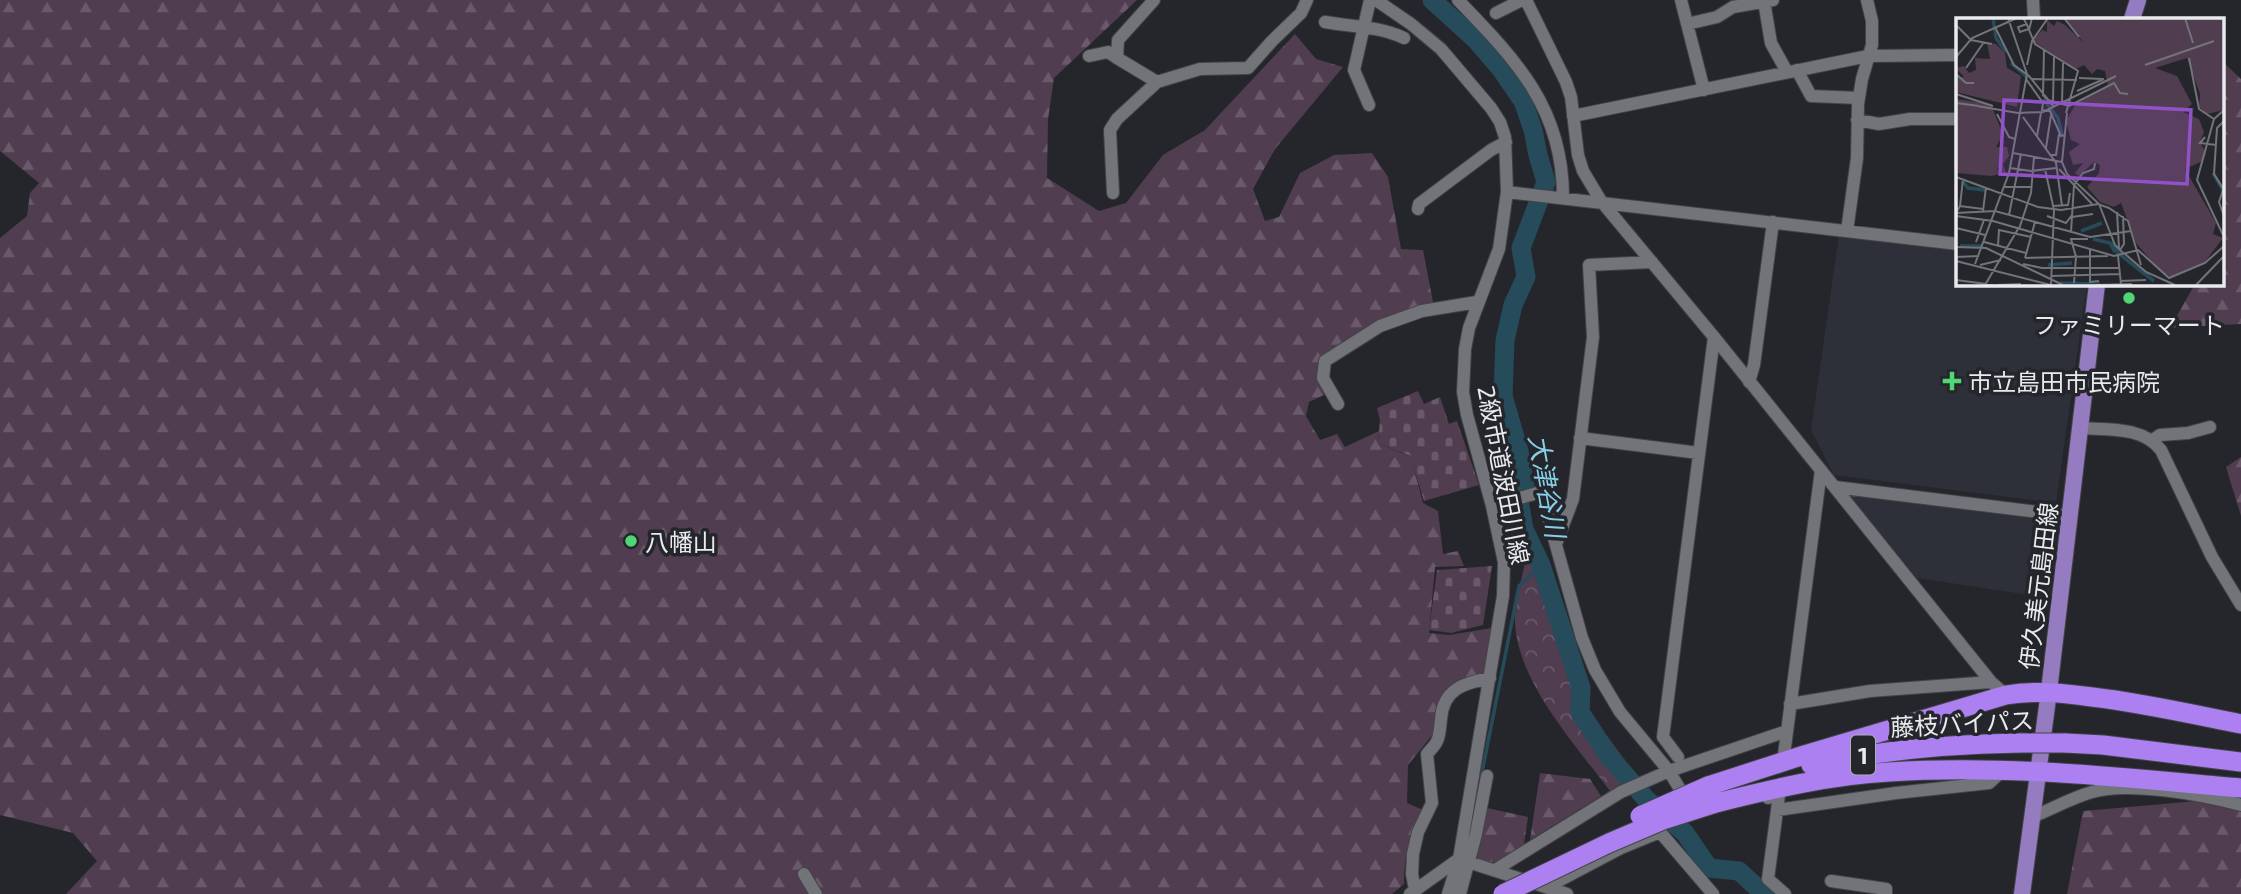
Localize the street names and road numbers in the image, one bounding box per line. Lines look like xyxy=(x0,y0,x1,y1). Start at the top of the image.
street label: 2級市道波田川線 xyxy=(1472,383,1536,567)
street label: 伊久美元島田線 xyxy=(2013,501,2063,671)
street label: 藤枝バイパス xyxy=(1890,705,2034,741)
road number: 1 xyxy=(1851,736,1875,775)

